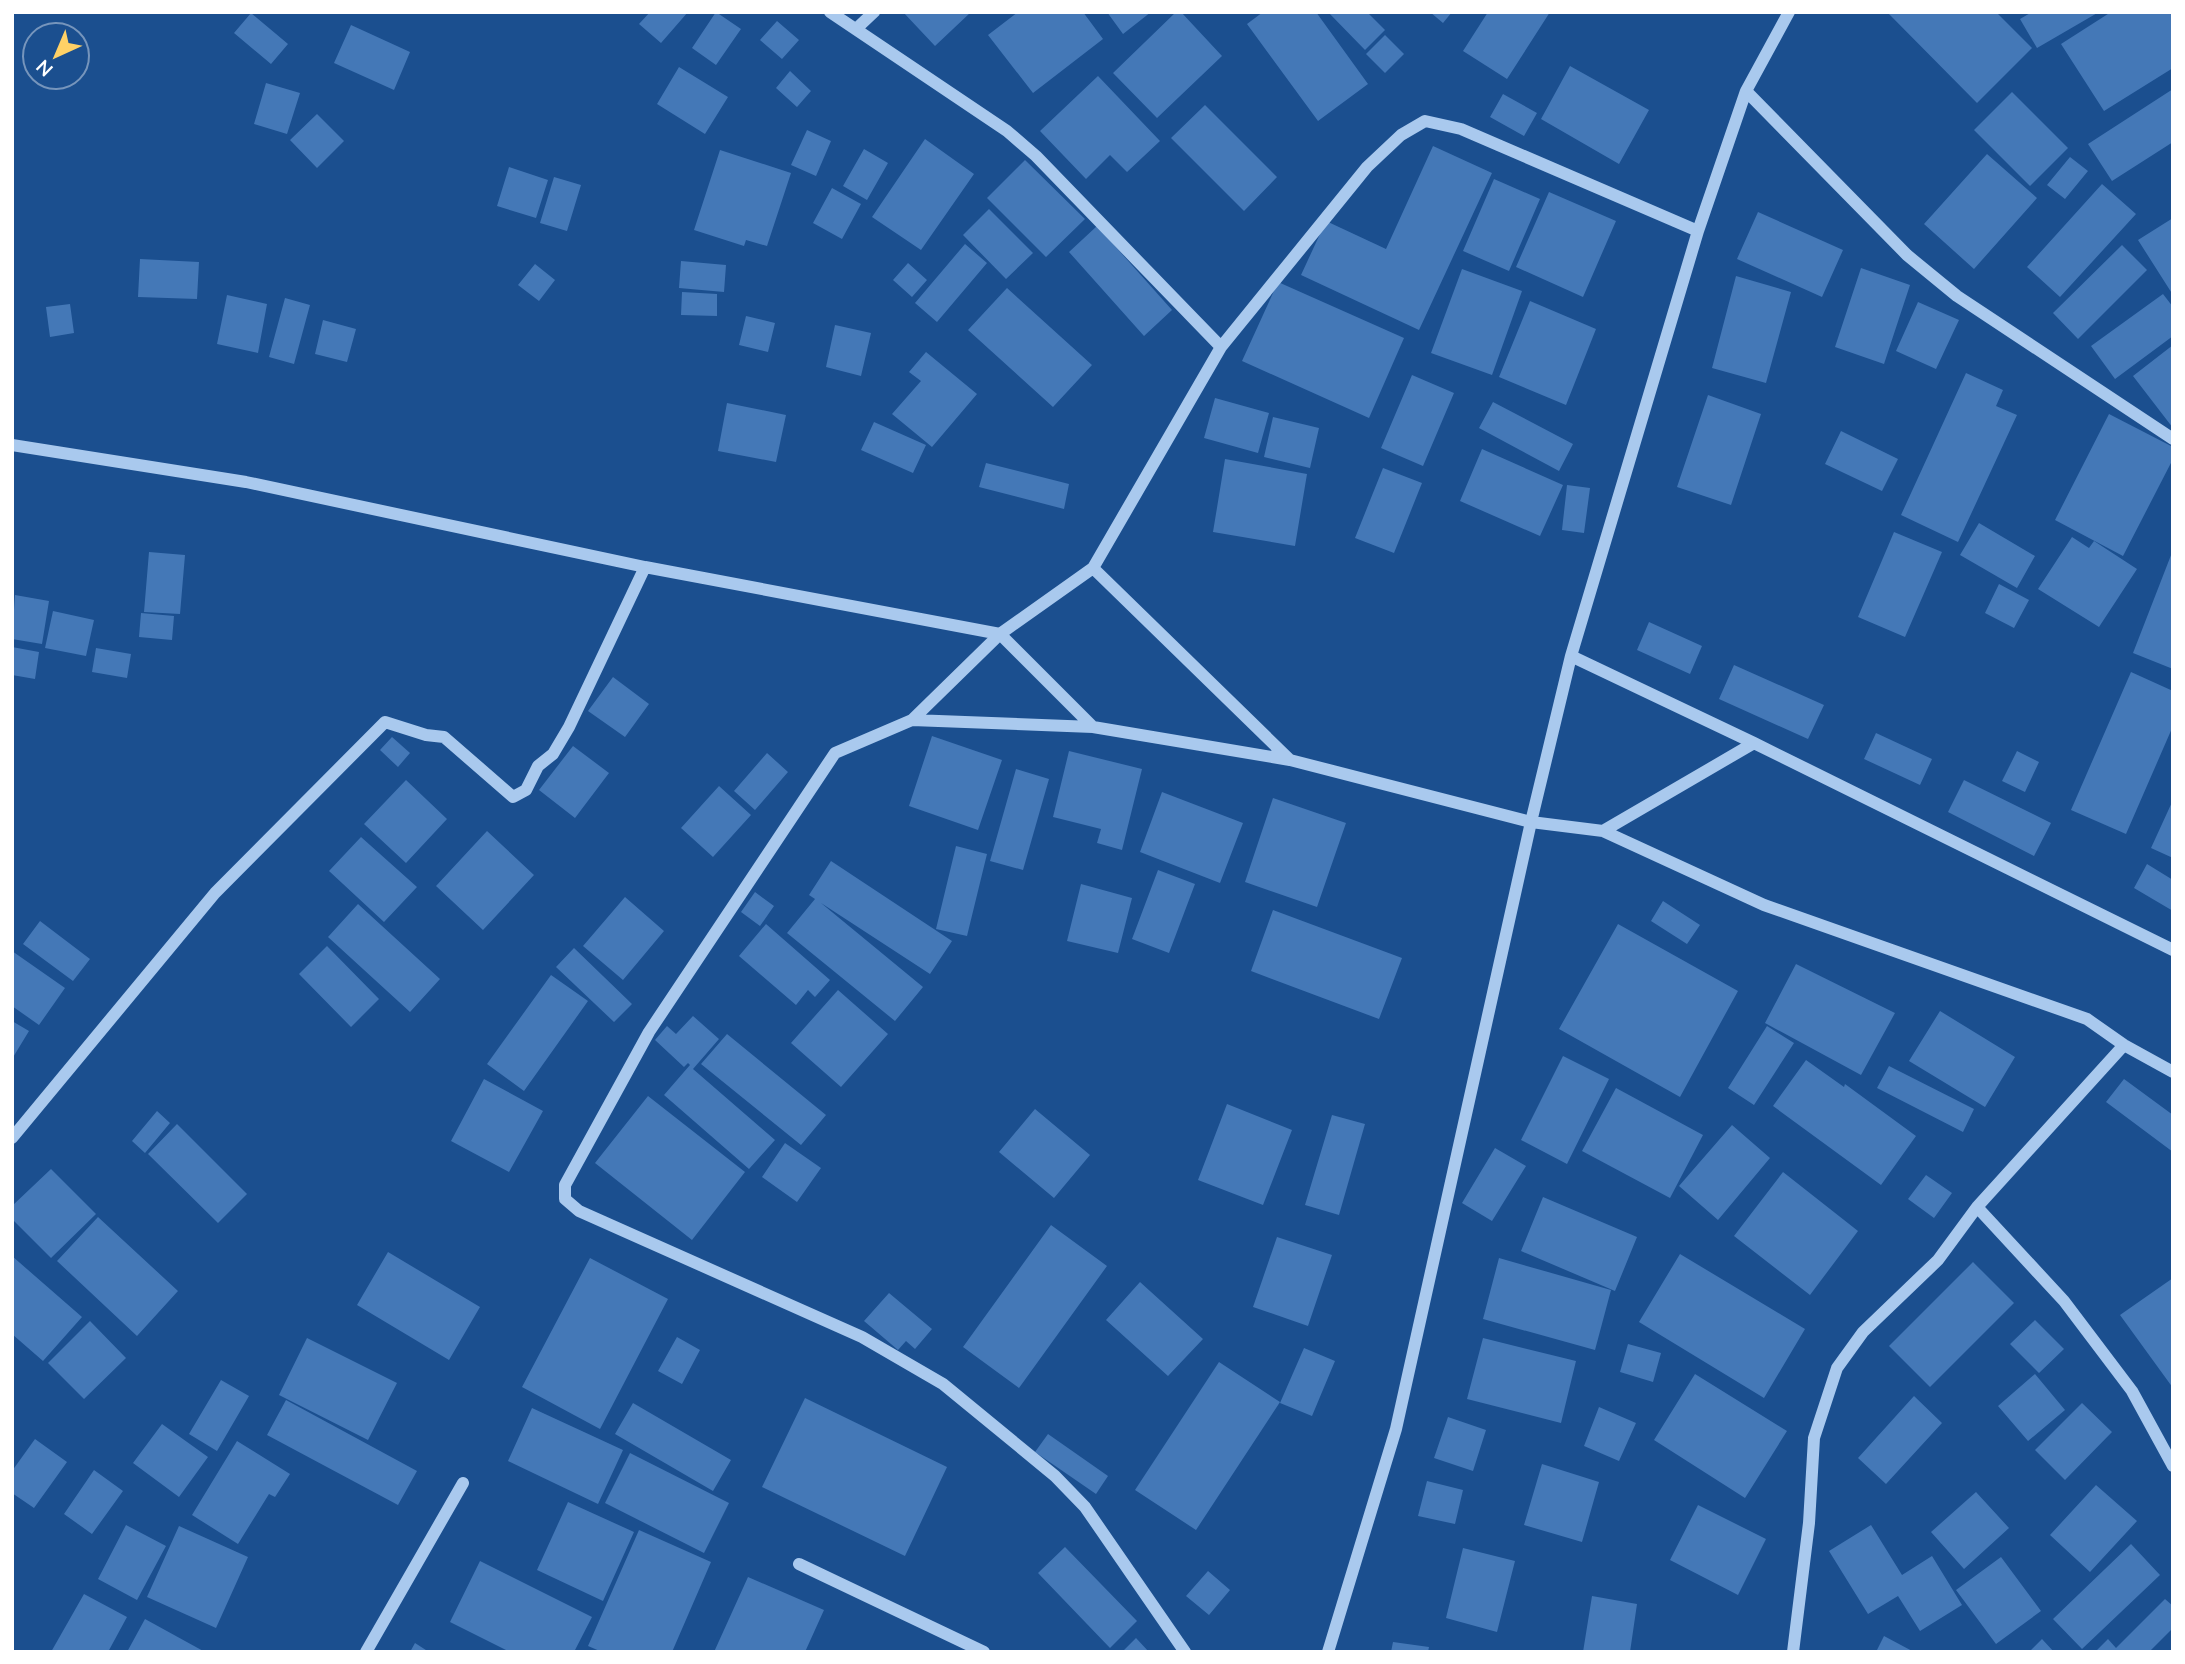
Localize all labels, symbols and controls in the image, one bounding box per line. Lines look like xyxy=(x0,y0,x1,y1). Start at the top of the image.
north arrow xyxy=(21,21,91,91)
text: N xyxy=(31,53,59,82)

